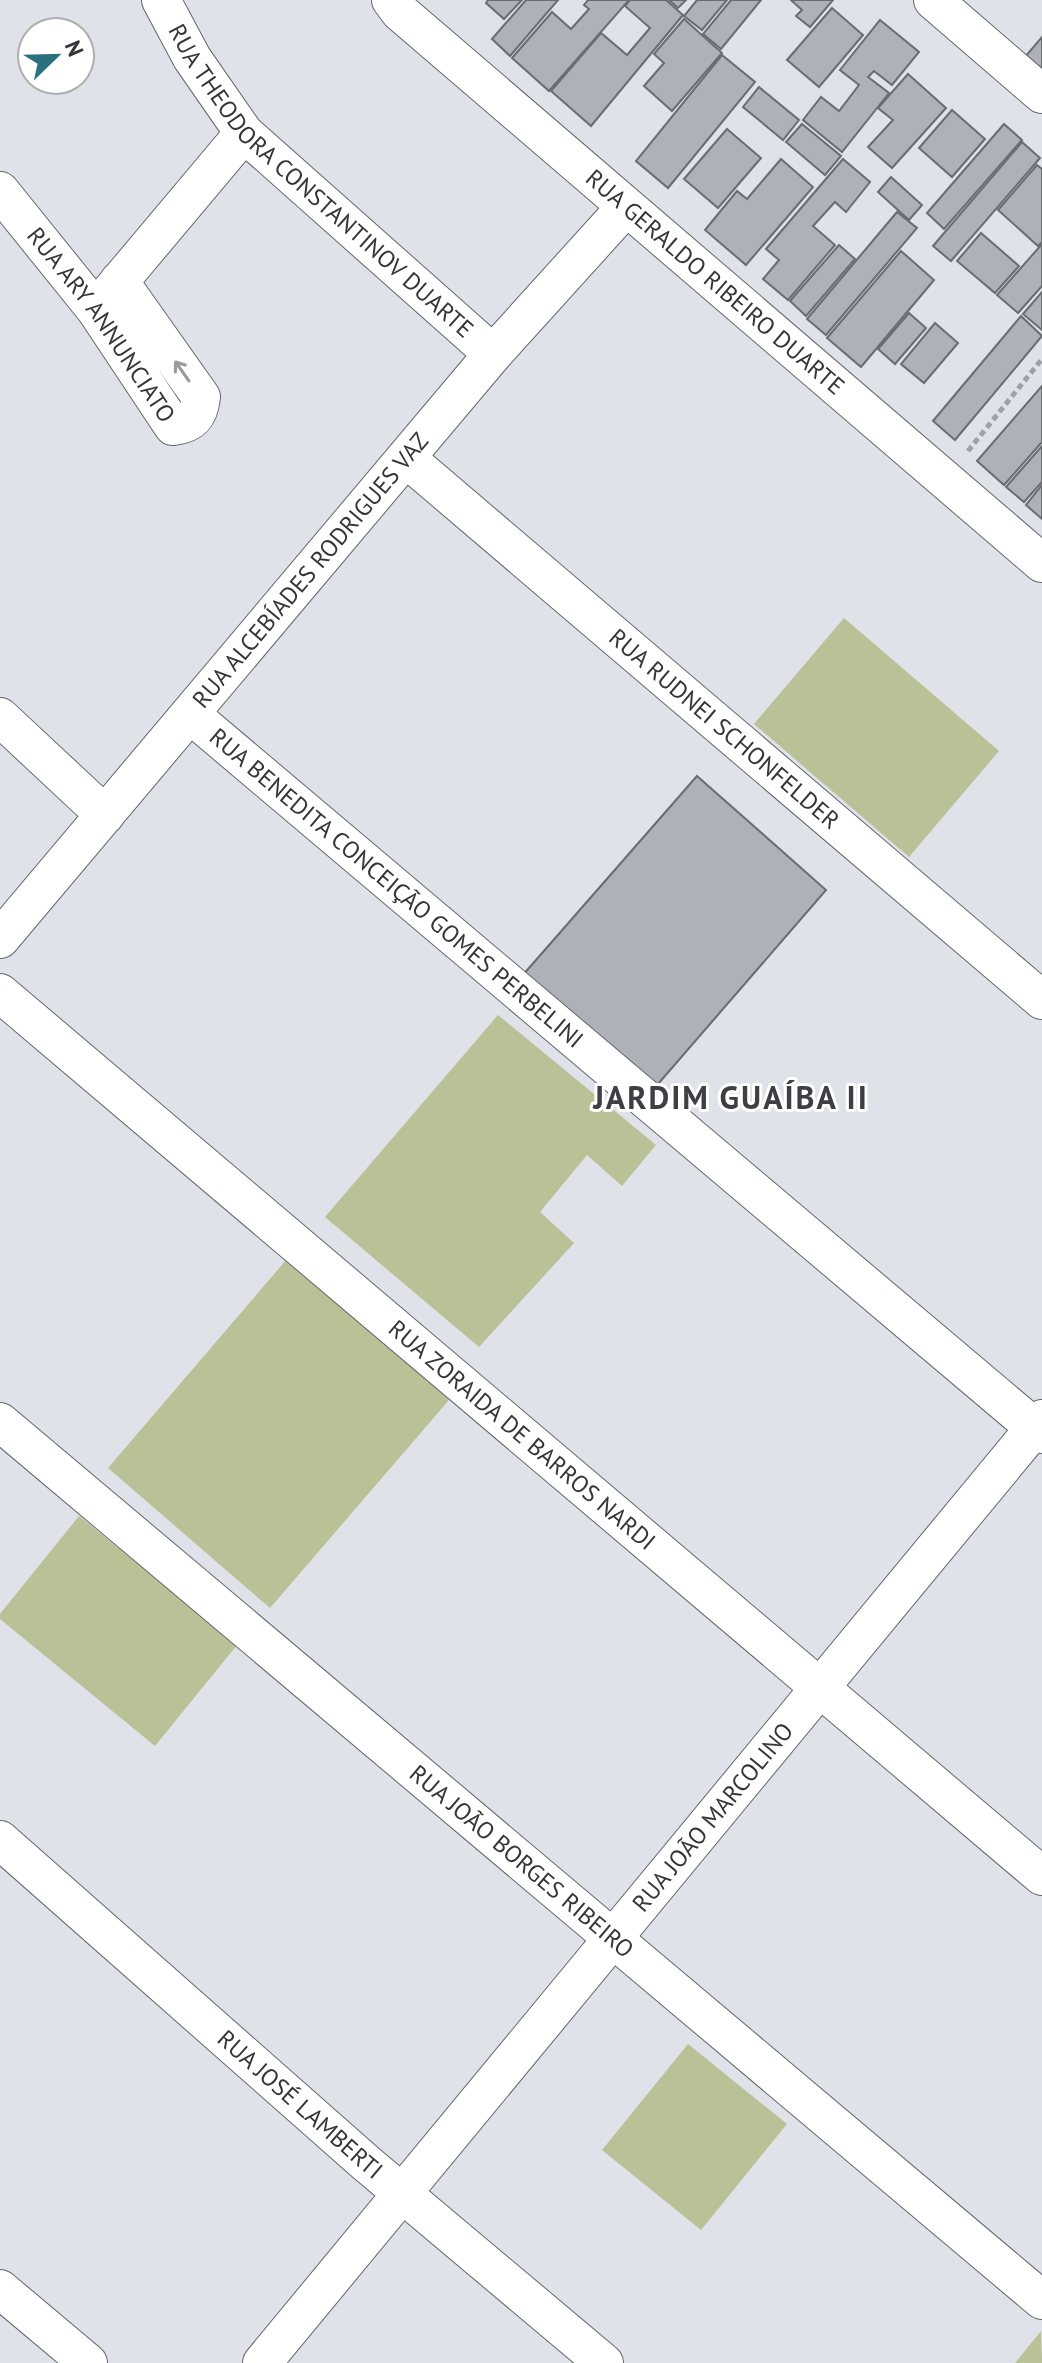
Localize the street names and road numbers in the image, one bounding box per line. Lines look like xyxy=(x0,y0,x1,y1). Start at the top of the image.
street label: RUA THEODORA CONSTANTINOV DUARTE xyxy=(162,18,480,344)
street label: RUA GERALDO RIBEIRO DUARTE xyxy=(579,162,851,402)
street label: RUA ARY ANNUNCIATO xyxy=(20,221,182,428)
street label: RUA ALCEBÍADES RODRIGUES VAZ xyxy=(185,426,435,714)
street label: RUA RUDNEI SCHONFELDER xyxy=(603,622,846,836)
street label: RUA BENEDITA CONCEIÇÃO GOMES PERBELINI xyxy=(203,721,590,1055)
street label: RUA ZORAIDA DE BARROS NARDI xyxy=(382,1313,662,1557)
street label: RUA JOÃO MARCOLINO xyxy=(625,1716,800,1918)
street label: RUA JOÃO BORGES RIBEIRO xyxy=(403,1758,640,1964)
street label: RUA JOSÉ LAMBERTI xyxy=(211,2023,389,2185)

